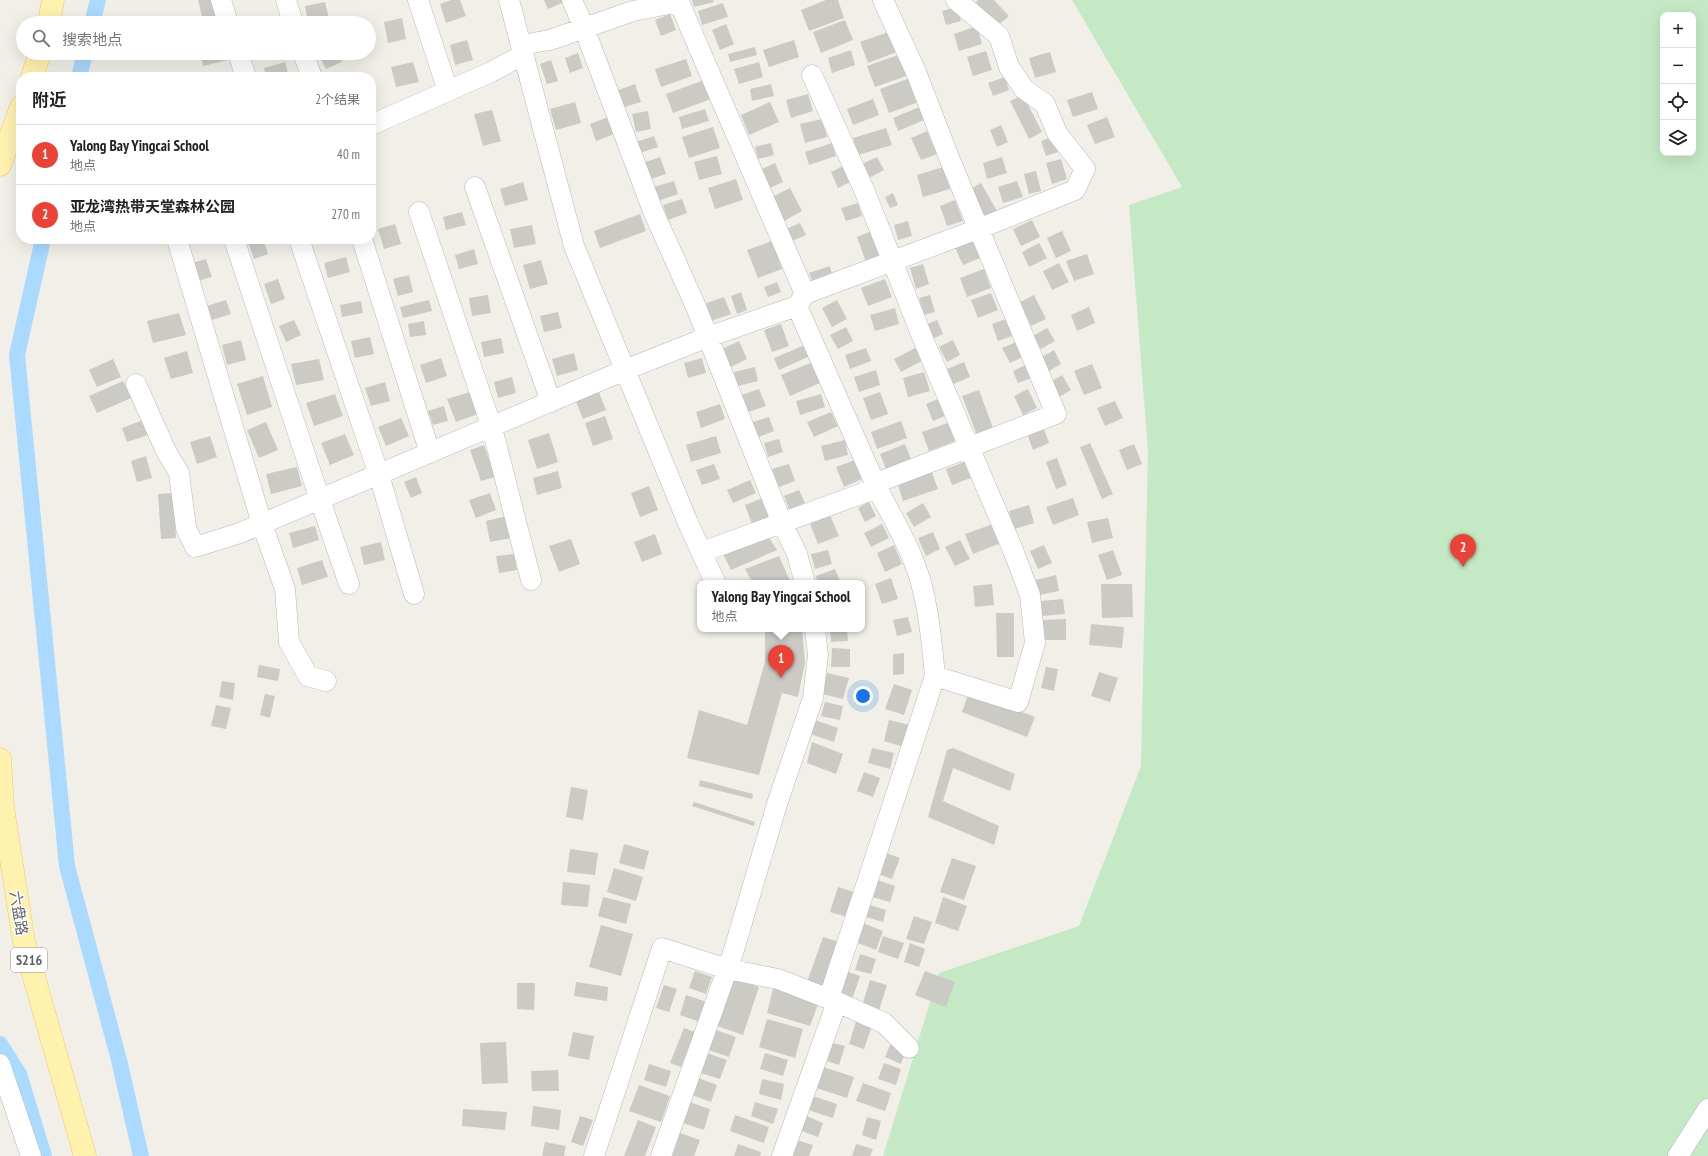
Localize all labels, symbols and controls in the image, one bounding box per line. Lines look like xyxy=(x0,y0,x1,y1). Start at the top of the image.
map controls xyxy=(1660,12,1696,156)
button: + xyxy=(1660,12,1696,48)
search box xyxy=(16,16,376,60)
icon: search xyxy=(30,27,52,49)
text: 搜索地点 xyxy=(62,30,122,49)
button: − xyxy=(1660,48,1696,84)
button: locate xyxy=(1660,84,1696,120)
text: 附近 xyxy=(32,89,66,111)
text: 2个结果 xyxy=(315,91,360,108)
button: layers xyxy=(1660,120,1696,156)
text: Yalong Bay Yingcai School xyxy=(70,136,209,155)
text: 1 xyxy=(42,146,48,163)
text: 40 m xyxy=(337,146,360,163)
text: 地点 xyxy=(70,157,96,174)
text: 亚龙湾热带天堂森林公园 xyxy=(70,197,235,216)
text: 2 xyxy=(42,206,48,223)
text: 270 m xyxy=(331,206,360,223)
text: 地点 xyxy=(70,218,96,235)
pin: 2 xyxy=(1450,534,1476,567)
popup xyxy=(697,580,865,632)
text: Yalong Bay Yingcai School xyxy=(712,587,850,606)
text: 地点 xyxy=(712,608,738,625)
pin: 1 xyxy=(768,645,794,678)
your location xyxy=(853,686,873,706)
street label: 六盘路 xyxy=(6,889,32,937)
road number: S216 xyxy=(11,948,47,972)

